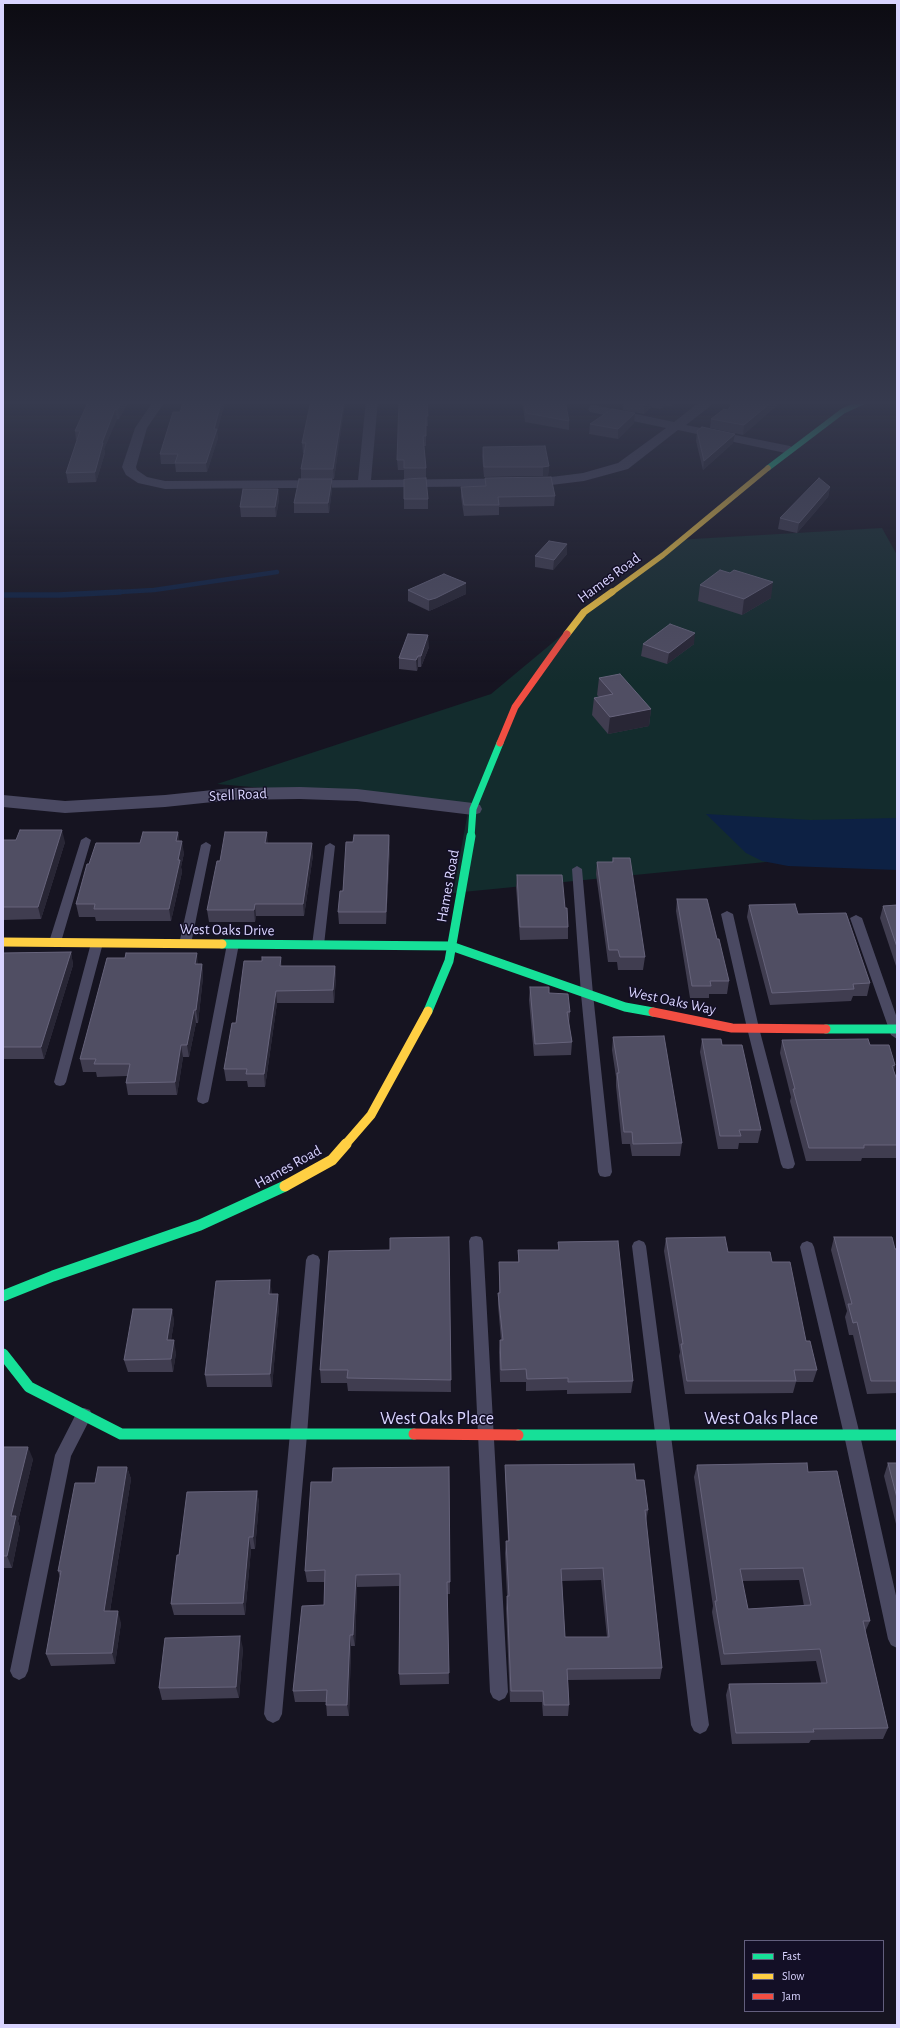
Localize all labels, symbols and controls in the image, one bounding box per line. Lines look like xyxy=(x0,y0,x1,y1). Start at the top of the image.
street label: Hames Road xyxy=(574,549,644,607)
street label: Stell Road xyxy=(208,784,268,806)
street label: Hames Road xyxy=(433,848,463,924)
street label: West Oaks Drive xyxy=(179,920,275,940)
street label: West Oaks Way xyxy=(626,983,718,1019)
street label: Hames Road xyxy=(251,1141,325,1193)
street label: West Oaks Place xyxy=(380,1408,494,1430)
street label: West Oaks Place xyxy=(704,1408,818,1430)
legend xyxy=(744,1940,884,2012)
text: Fast xyxy=(782,1950,801,1962)
text: Slow xyxy=(782,1970,804,1982)
text: Jam xyxy=(782,1990,801,2002)

